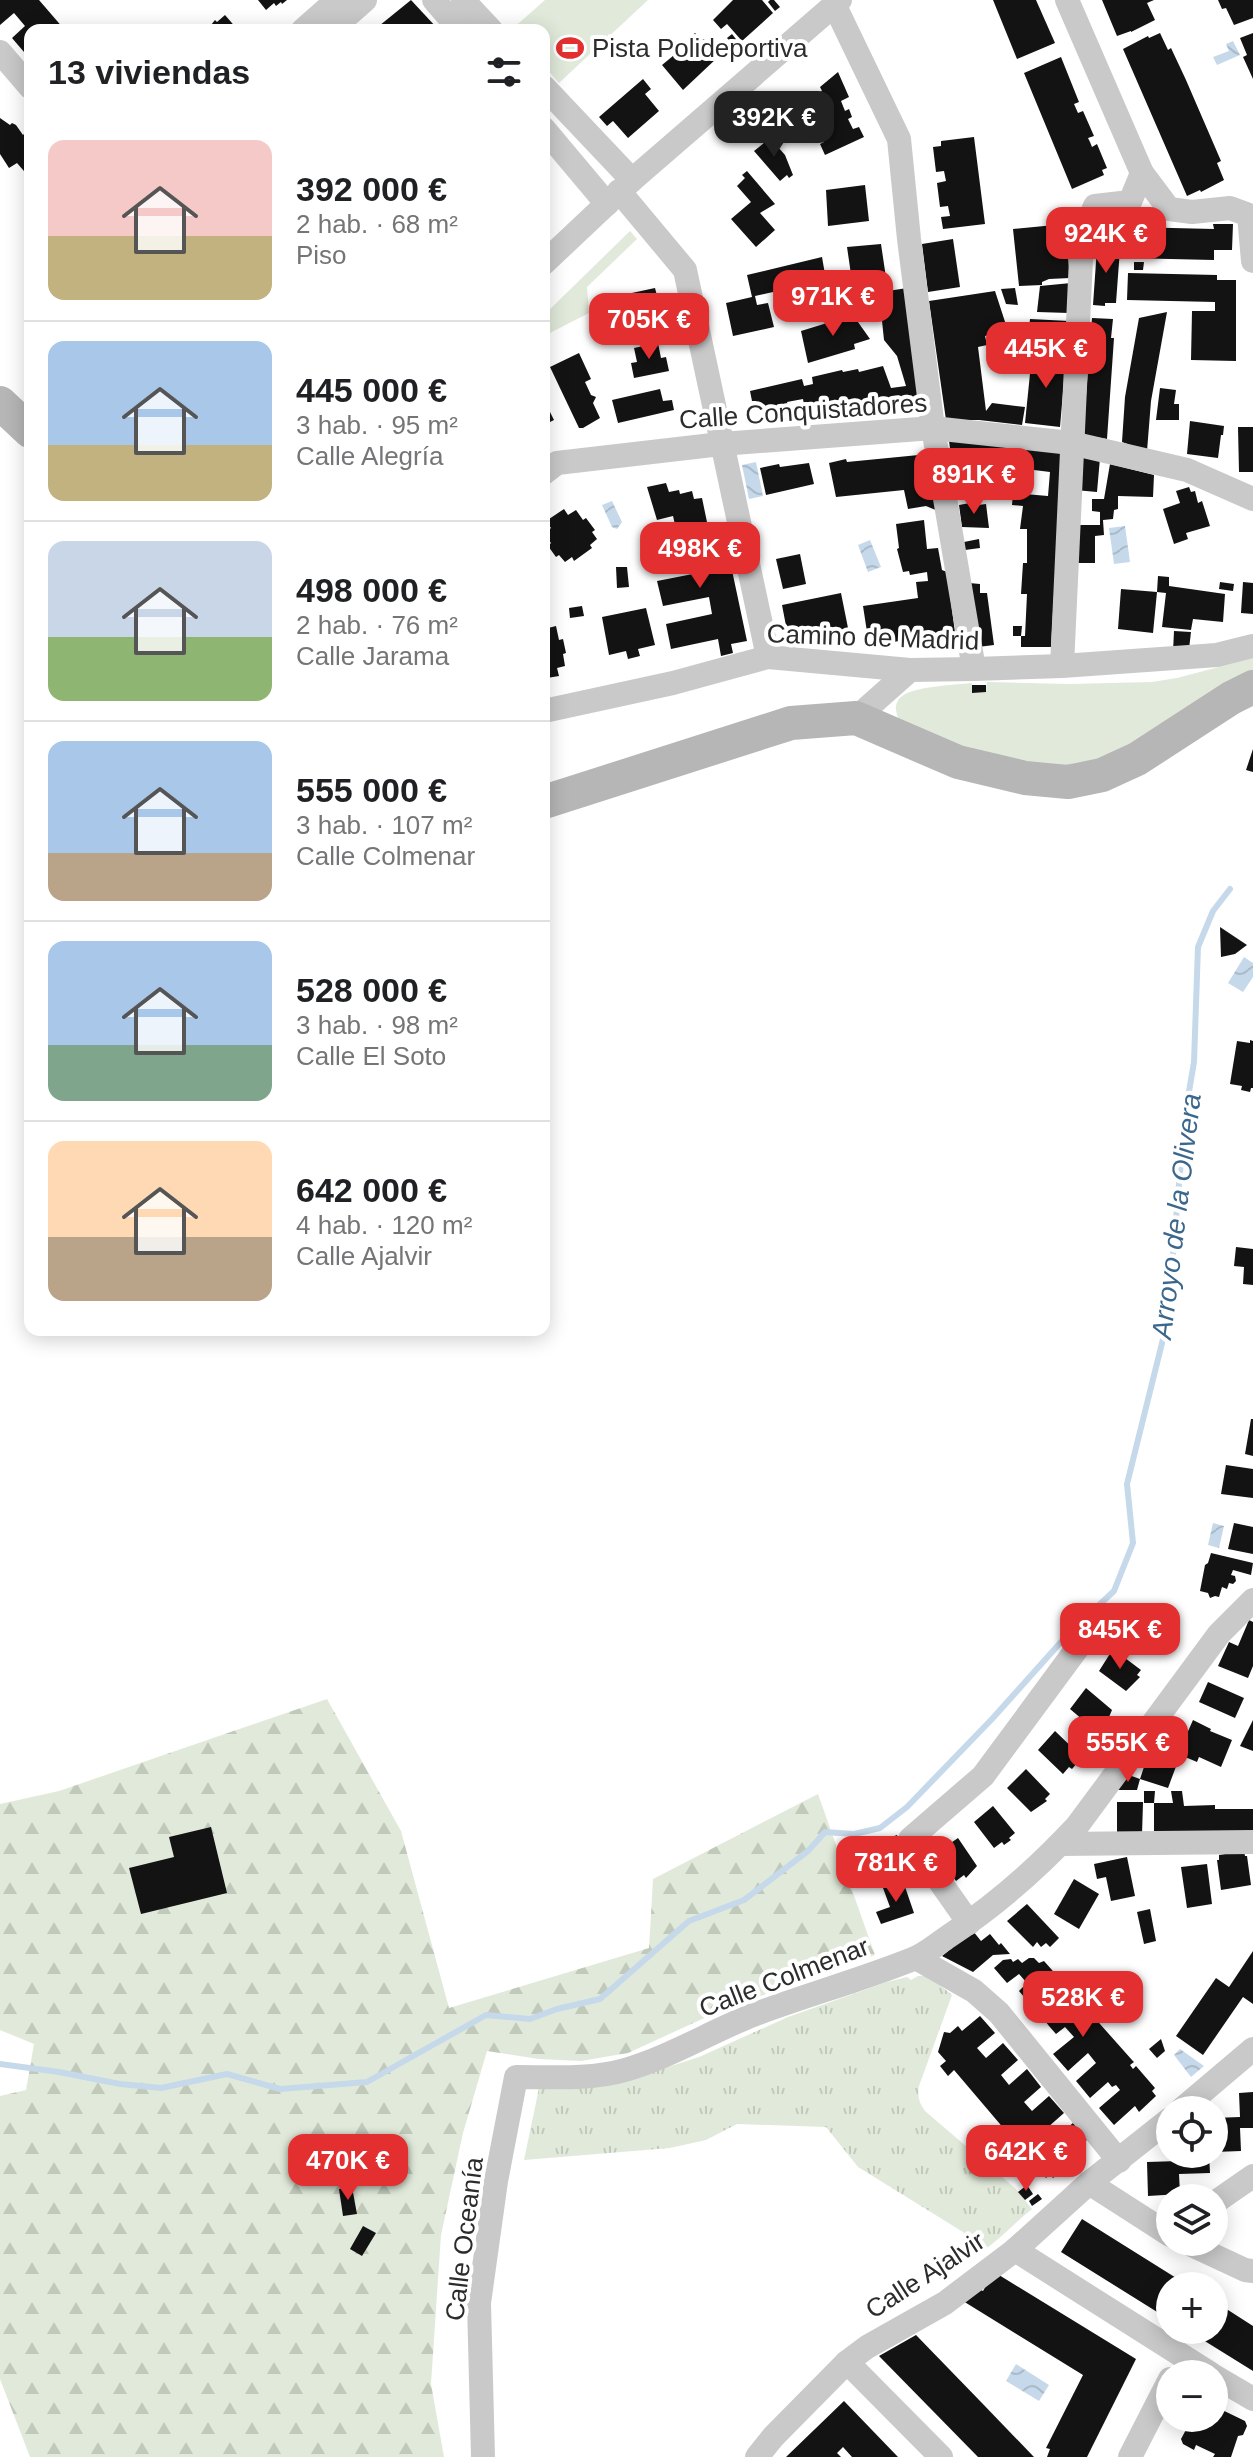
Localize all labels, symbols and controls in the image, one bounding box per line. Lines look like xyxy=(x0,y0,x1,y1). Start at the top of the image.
sports icon: Pista Polideportiva xyxy=(555,33,585,63)
place label: Pista Polideportiva xyxy=(592,33,808,63)
icon: filters xyxy=(482,50,526,94)
text: 13 viviendas xyxy=(48,53,250,91)
pin: 392K € xyxy=(709,91,839,159)
text: 392K € xyxy=(732,102,816,132)
text: 392 000 € xyxy=(296,170,447,208)
icon: home xyxy=(112,172,208,268)
pin: 924K € xyxy=(1041,207,1171,275)
text: 2 hab. · 68 m² xyxy=(296,209,458,239)
text: 924K € xyxy=(1064,218,1148,248)
text: Piso xyxy=(296,240,347,270)
pin: 971K € xyxy=(768,270,898,338)
text: 971K € xyxy=(791,281,875,311)
pin: 705K € xyxy=(584,293,714,361)
text: 705K € xyxy=(607,304,691,334)
pin: 445K € xyxy=(981,322,1111,390)
text: 445K € xyxy=(1004,333,1088,363)
text: 445 000 € xyxy=(296,371,447,409)
icon: home xyxy=(112,373,208,469)
street label: Calle Conquistadores xyxy=(678,387,928,435)
text: 3 hab. · 95 m² xyxy=(296,410,458,440)
text: Calle Alegría xyxy=(296,441,443,471)
pin: 891K € xyxy=(909,448,1039,516)
text: 891K € xyxy=(932,459,1016,489)
pin: 498K € xyxy=(635,522,765,590)
text: 498K € xyxy=(658,533,742,563)
text: 498 000 € xyxy=(296,571,447,609)
icon: home xyxy=(112,573,208,669)
text: 2 hab. · 76 m² xyxy=(296,610,458,640)
street label: Camino de Madrid xyxy=(766,618,980,656)
text: Calle Jarama xyxy=(296,641,449,671)
text: 555 000 € xyxy=(296,771,447,809)
icon: home xyxy=(112,773,208,869)
text: 3 hab. · 107 m² xyxy=(296,810,472,840)
text: Calle Colmenar xyxy=(296,841,475,871)
text: 528 000 € xyxy=(296,971,447,1009)
icon: home xyxy=(112,973,208,1069)
text: 3 hab. · 98 m² xyxy=(296,1010,458,1040)
text: Calle El Soto xyxy=(296,1041,446,1071)
water label: Arroyo de la Olivera xyxy=(1146,1091,1207,1343)
text: 642 000 € xyxy=(296,1171,447,1209)
icon: home xyxy=(112,1173,208,1269)
text: 4 hab. · 120 m² xyxy=(296,1210,472,1240)
text: Calle Ajalvir xyxy=(296,1241,432,1271)
pin: 845K € xyxy=(1055,1603,1185,1671)
text: 845K € xyxy=(1078,1614,1162,1644)
pin: 555K € xyxy=(1063,1716,1193,1784)
text: 555K € xyxy=(1086,1727,1170,1757)
pin: 781K € xyxy=(831,1836,961,1904)
text: 781K € xyxy=(854,1847,938,1877)
street label: Calle Colmenar xyxy=(695,1931,873,2023)
pin: 528K € xyxy=(1018,1971,1148,2039)
text: 528K € xyxy=(1041,1982,1125,2012)
map controls xyxy=(1156,2096,1228,2432)
button: locate xyxy=(1156,2096,1228,2168)
pin: 642K € xyxy=(961,2125,1091,2193)
pin: 470K € xyxy=(283,2134,413,2202)
text: 642K € xyxy=(984,2136,1068,2166)
text: 470K € xyxy=(306,2145,390,2175)
street label: Calle Oceanía xyxy=(439,2155,489,2323)
button: layers xyxy=(1156,2184,1228,2256)
street label: Calle Ajalvir xyxy=(860,2225,990,2325)
button: + xyxy=(1156,2272,1228,2344)
button: − xyxy=(1156,2360,1228,2432)

